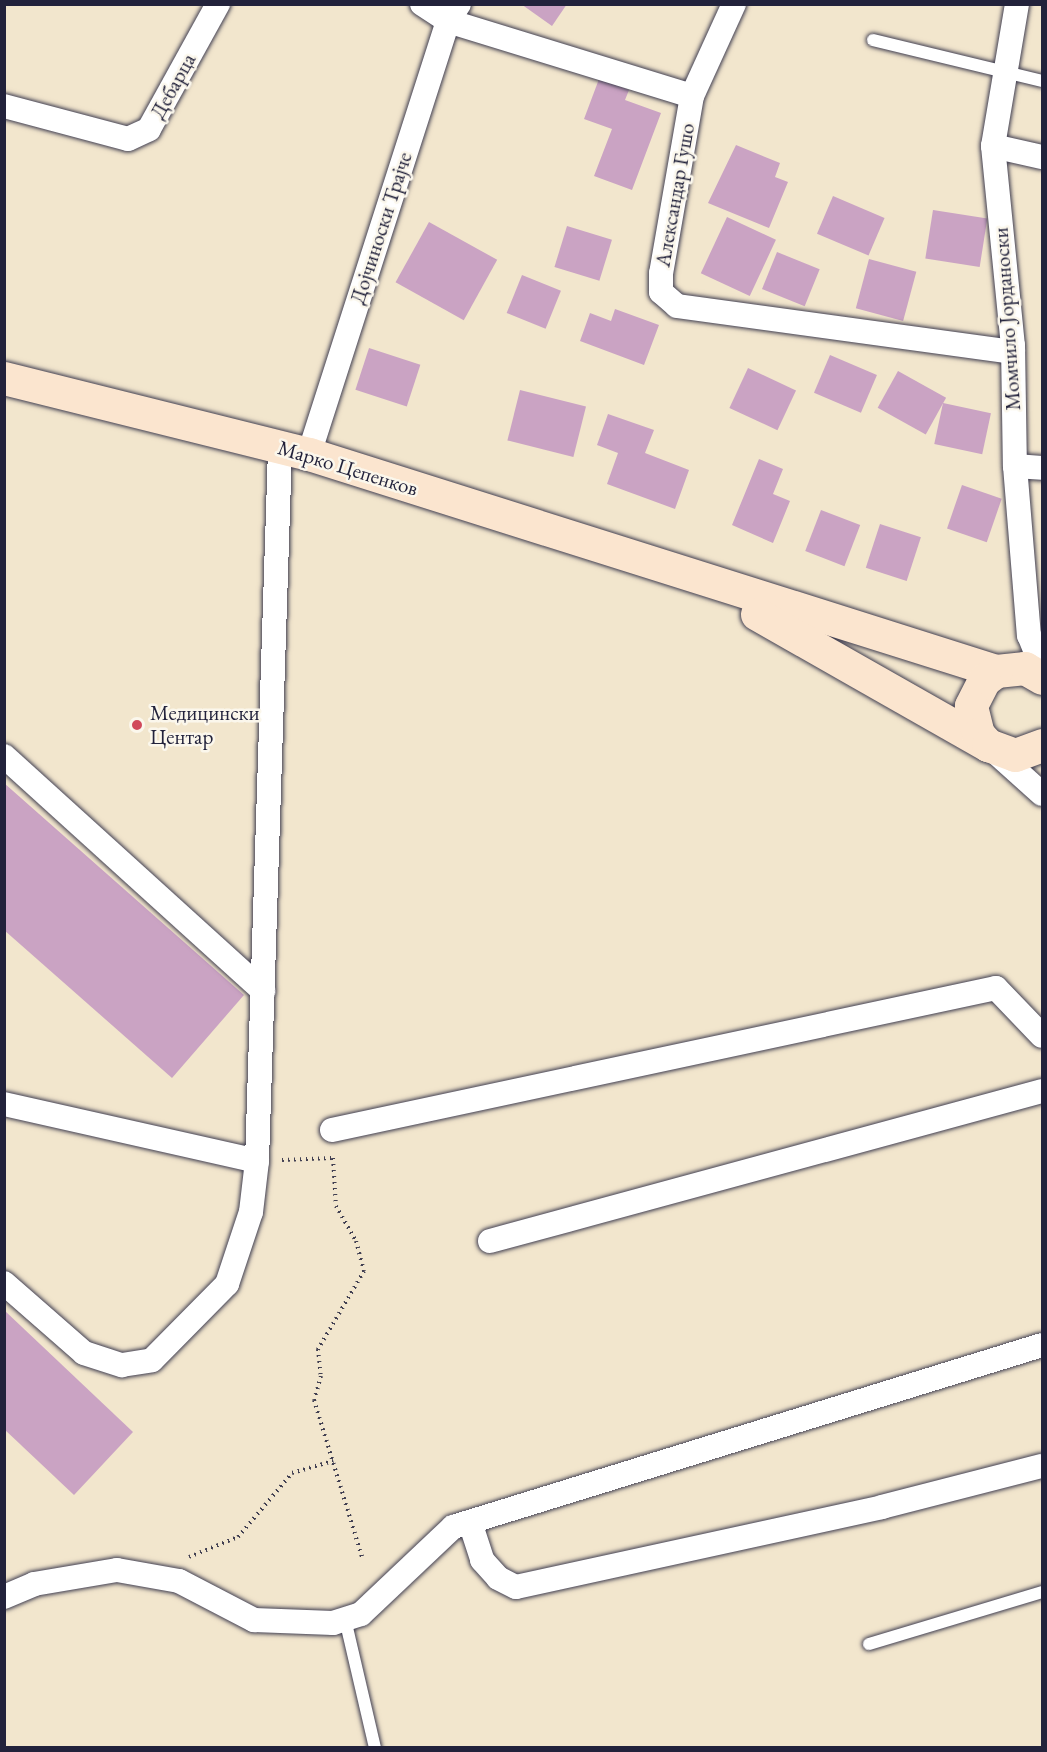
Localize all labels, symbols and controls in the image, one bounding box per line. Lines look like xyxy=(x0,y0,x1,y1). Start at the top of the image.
street label: Дебарца xyxy=(145,49,201,123)
street label: Александар Гушо xyxy=(650,121,700,269)
street label: Дојчиноски Трајче xyxy=(345,149,417,307)
street label: Момчило Јорданоски xyxy=(988,227,1026,411)
street label: Марко Цепенков xyxy=(275,435,421,501)
place label: Медицински Центар xyxy=(150,700,260,750)
marker: Медицински Центар xyxy=(128,716,146,734)

